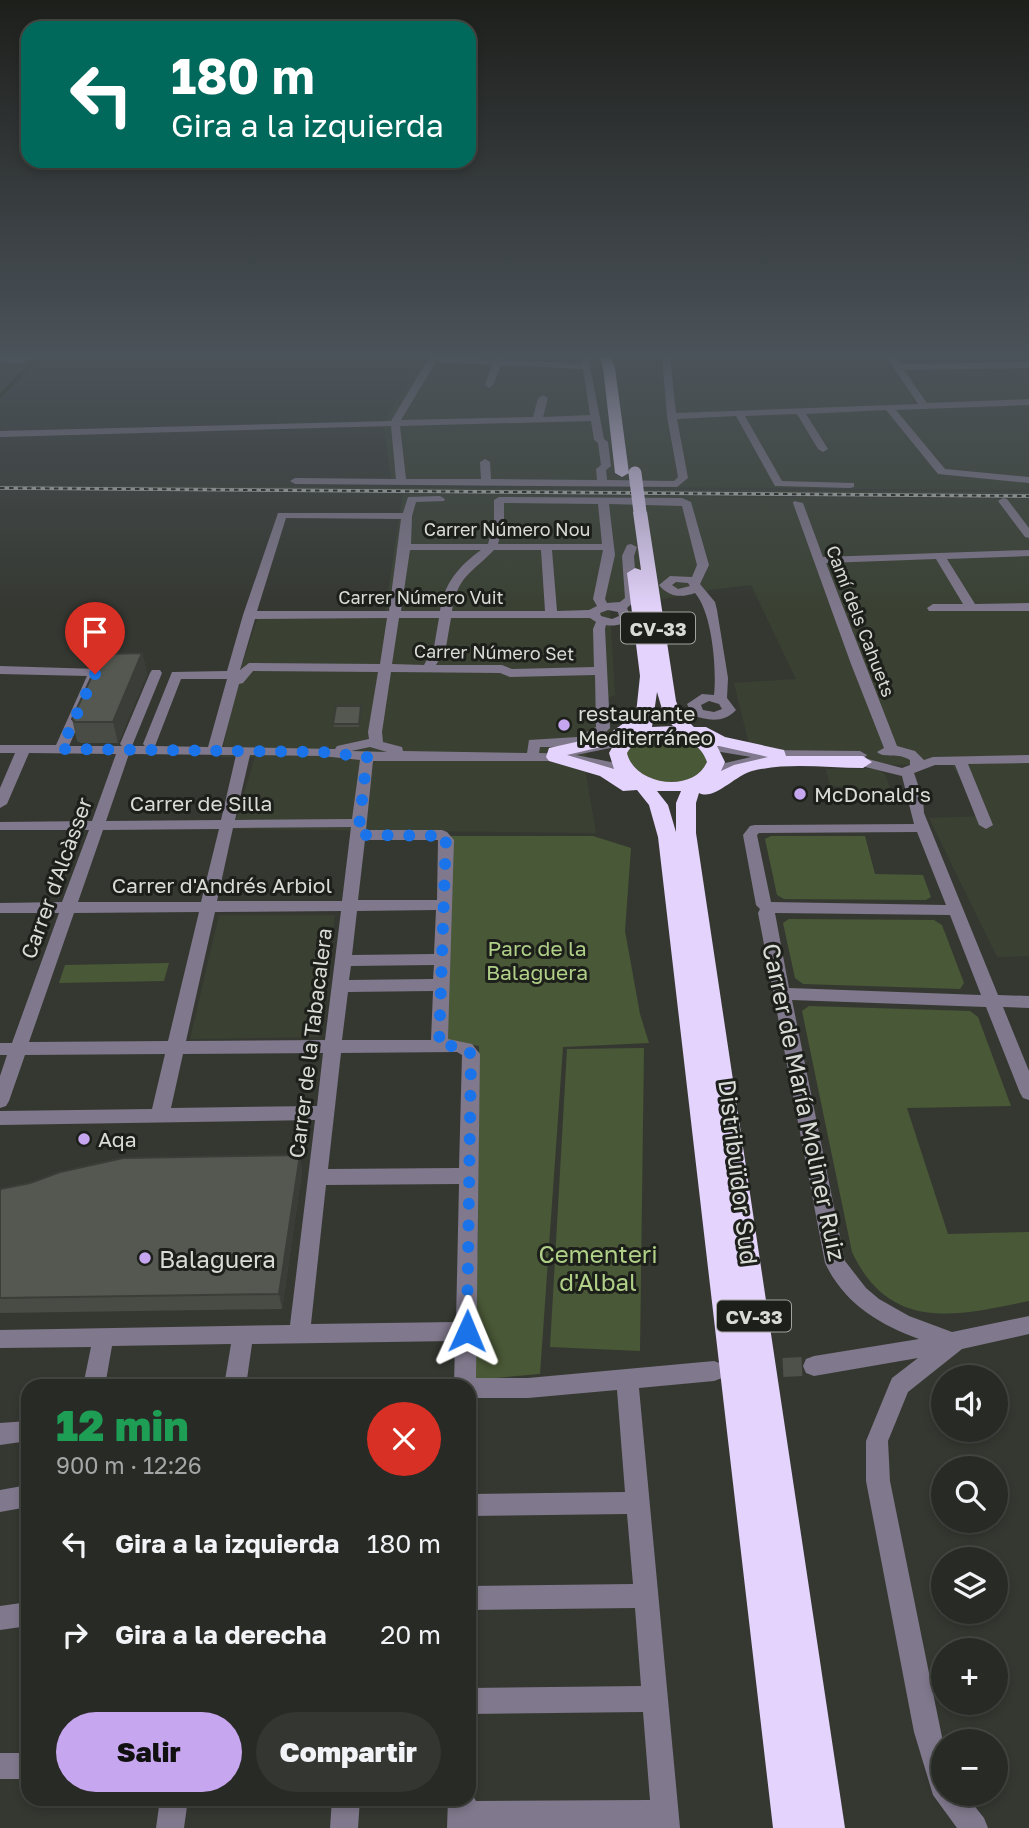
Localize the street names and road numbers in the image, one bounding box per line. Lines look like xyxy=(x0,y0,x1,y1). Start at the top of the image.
street label: Carrer Número Nou xyxy=(424,518,590,540)
street label: Camí dels Cahuets xyxy=(822,542,900,700)
street label: Carrer Número Vuit xyxy=(338,586,504,608)
road number: CV-33 xyxy=(621,612,695,643)
street label: Carrer Número Set xyxy=(414,640,574,664)
street label: Carrer de Silla xyxy=(130,790,272,816)
street label: Carrer d'Alcàsser xyxy=(15,794,97,962)
street label: Carrer d'Andrés Arbiol xyxy=(112,872,332,898)
street label: Carrer de la Tabacalera xyxy=(283,926,337,1160)
street label: Carrer de María Moliner Ruiz xyxy=(757,940,853,1264)
street label: Distribuïdor Sud xyxy=(713,1078,765,1266)
road number: CV-33 xyxy=(717,1300,791,1332)

